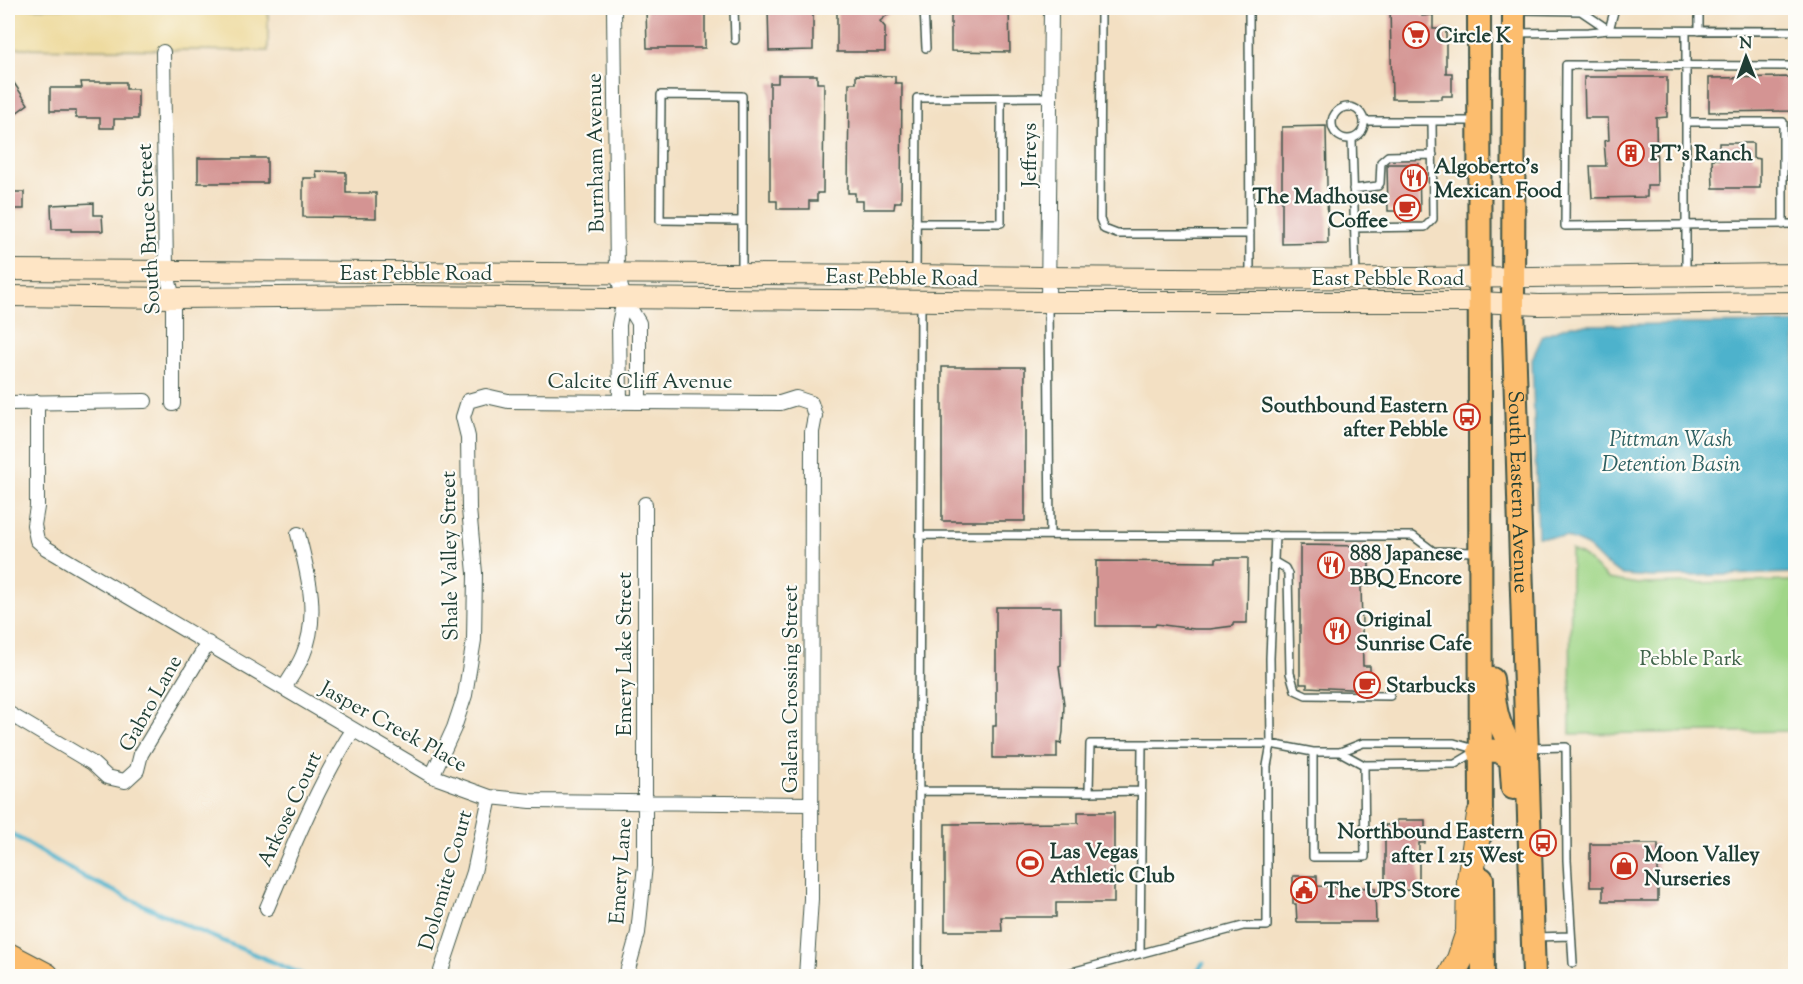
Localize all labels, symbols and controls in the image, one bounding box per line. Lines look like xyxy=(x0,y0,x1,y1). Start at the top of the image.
supermarket icon: Circle K xyxy=(1401,20,1431,50)
place label: Circle K xyxy=(1436,22,1512,52)
north arrow xyxy=(1716,27,1776,87)
text: N xyxy=(1739,33,1753,56)
street label: Burnham Avenue xyxy=(581,73,613,233)
street label: Jeffreys xyxy=(1016,123,1046,188)
building icon: PT's Ranch xyxy=(1616,138,1646,168)
place label: PT's Ranch xyxy=(1650,140,1754,170)
street label: South Bruce Street xyxy=(131,143,169,315)
place label: Algoberto's Mexican Food xyxy=(1434,153,1562,207)
restaurant icon: Algoberto's Mexican Food xyxy=(1399,163,1429,193)
place label: The Madhouse Coffee xyxy=(1253,183,1388,237)
cafe icon: The Madhouse Coffee xyxy=(1392,193,1422,223)
street label: East Pebble Road xyxy=(340,260,492,290)
street label: East Pebble Road xyxy=(825,263,979,295)
street label: East Pebble Road xyxy=(1312,265,1464,295)
street label: Calcite Cliff Avenue xyxy=(548,368,732,398)
street label: South Eastern Avenue xyxy=(1499,390,1535,594)
place label: Southbound Eastern after Pebble xyxy=(1261,392,1449,446)
bus stop icon: Southbound Eastern after Pebble xyxy=(1452,402,1482,432)
water label: Pittman Wash Detention Basin xyxy=(1602,425,1741,482)
street label: Shale Valley Street xyxy=(435,471,467,641)
place label: 888 Japanese BBQ Encore xyxy=(1350,540,1463,594)
restaurant icon: 888 Japanese BBQ Encore xyxy=(1316,550,1346,580)
street label: Emery Lake Street xyxy=(611,572,641,736)
street label: Galena Crossing Street xyxy=(777,585,807,793)
place label: Original Sunrise Cafe xyxy=(1356,606,1472,660)
restaurant icon: Original Sunrise Cafe xyxy=(1322,616,1352,646)
park label: Pebble Park xyxy=(1639,645,1743,675)
street label: Gabro Lane xyxy=(113,650,191,758)
cafe icon: Starbucks xyxy=(1352,670,1382,700)
place label: Starbucks xyxy=(1386,672,1475,702)
street label: Jasper Creek Place xyxy=(313,674,472,781)
street label: Arkose Court xyxy=(251,747,331,873)
street label: Dolomite Court xyxy=(413,807,481,954)
street label: Emery Lane xyxy=(603,817,641,925)
place label: Northbound Eastern after I 215 West xyxy=(1337,818,1525,872)
bus stop icon: Northbound Eastern after I 215 West xyxy=(1528,828,1558,858)
place label: Las Vegas Athletic Club xyxy=(1050,838,1175,892)
place label: Moon Valley Nurseries xyxy=(1644,841,1760,895)
sports icon: Las Vegas Athletic Club xyxy=(1015,848,1045,878)
shop icon: Moon Valley Nurseries xyxy=(1609,851,1639,881)
public building icon: The UPS Store xyxy=(1289,875,1319,905)
place label: The UPS Store xyxy=(1324,877,1460,907)

